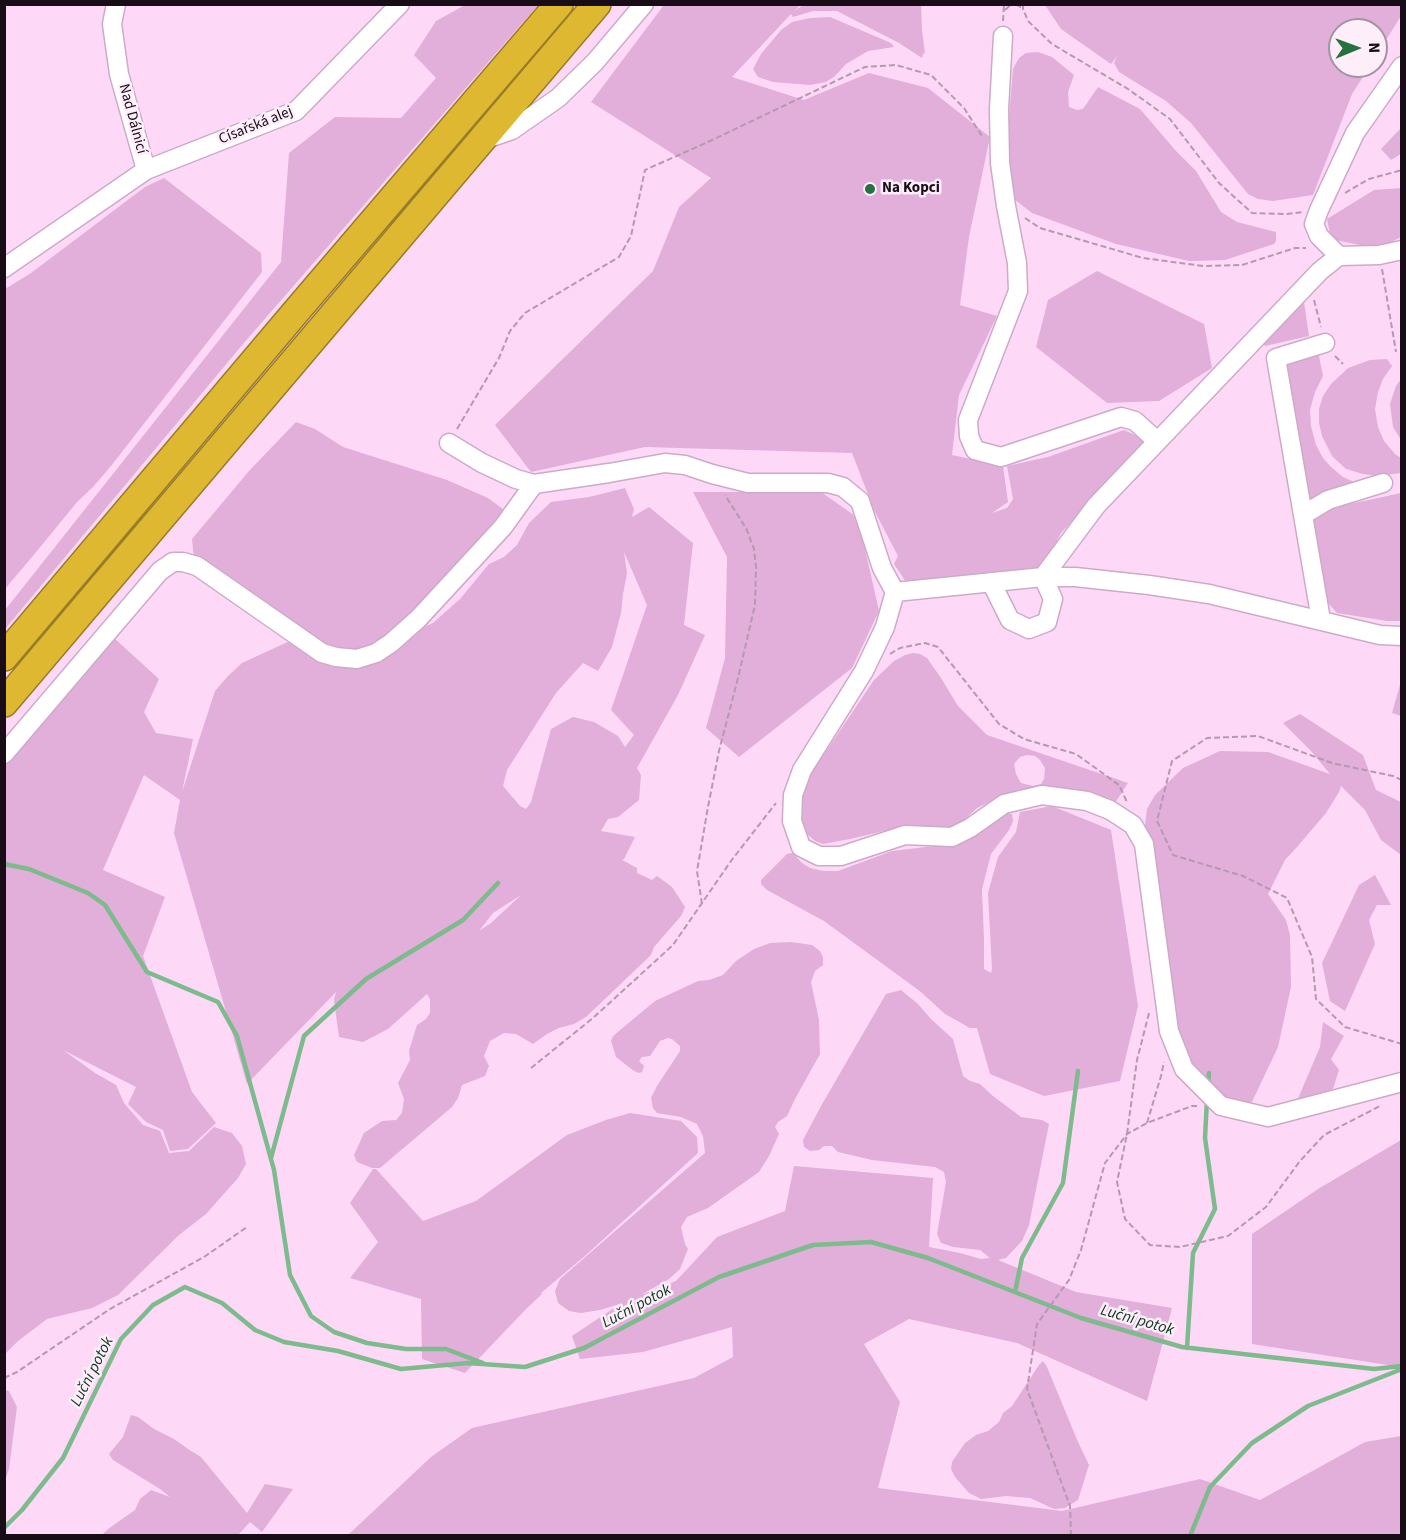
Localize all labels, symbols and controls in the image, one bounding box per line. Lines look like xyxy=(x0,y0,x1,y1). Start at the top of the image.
north arrow xyxy=(1328,18,1388,78)
text: N xyxy=(1363,42,1385,53)
street label: Nad Dálnicí xyxy=(114,82,150,156)
street label: Císařská alej xyxy=(217,103,295,149)
place label: Na Kopci xyxy=(882,180,940,198)
marker: Na Kopci xyxy=(863,182,877,196)
water label: Luční potok xyxy=(599,1281,675,1333)
water label: Luční potok xyxy=(1098,1301,1176,1341)
water label: Luční potok xyxy=(67,1334,119,1410)

